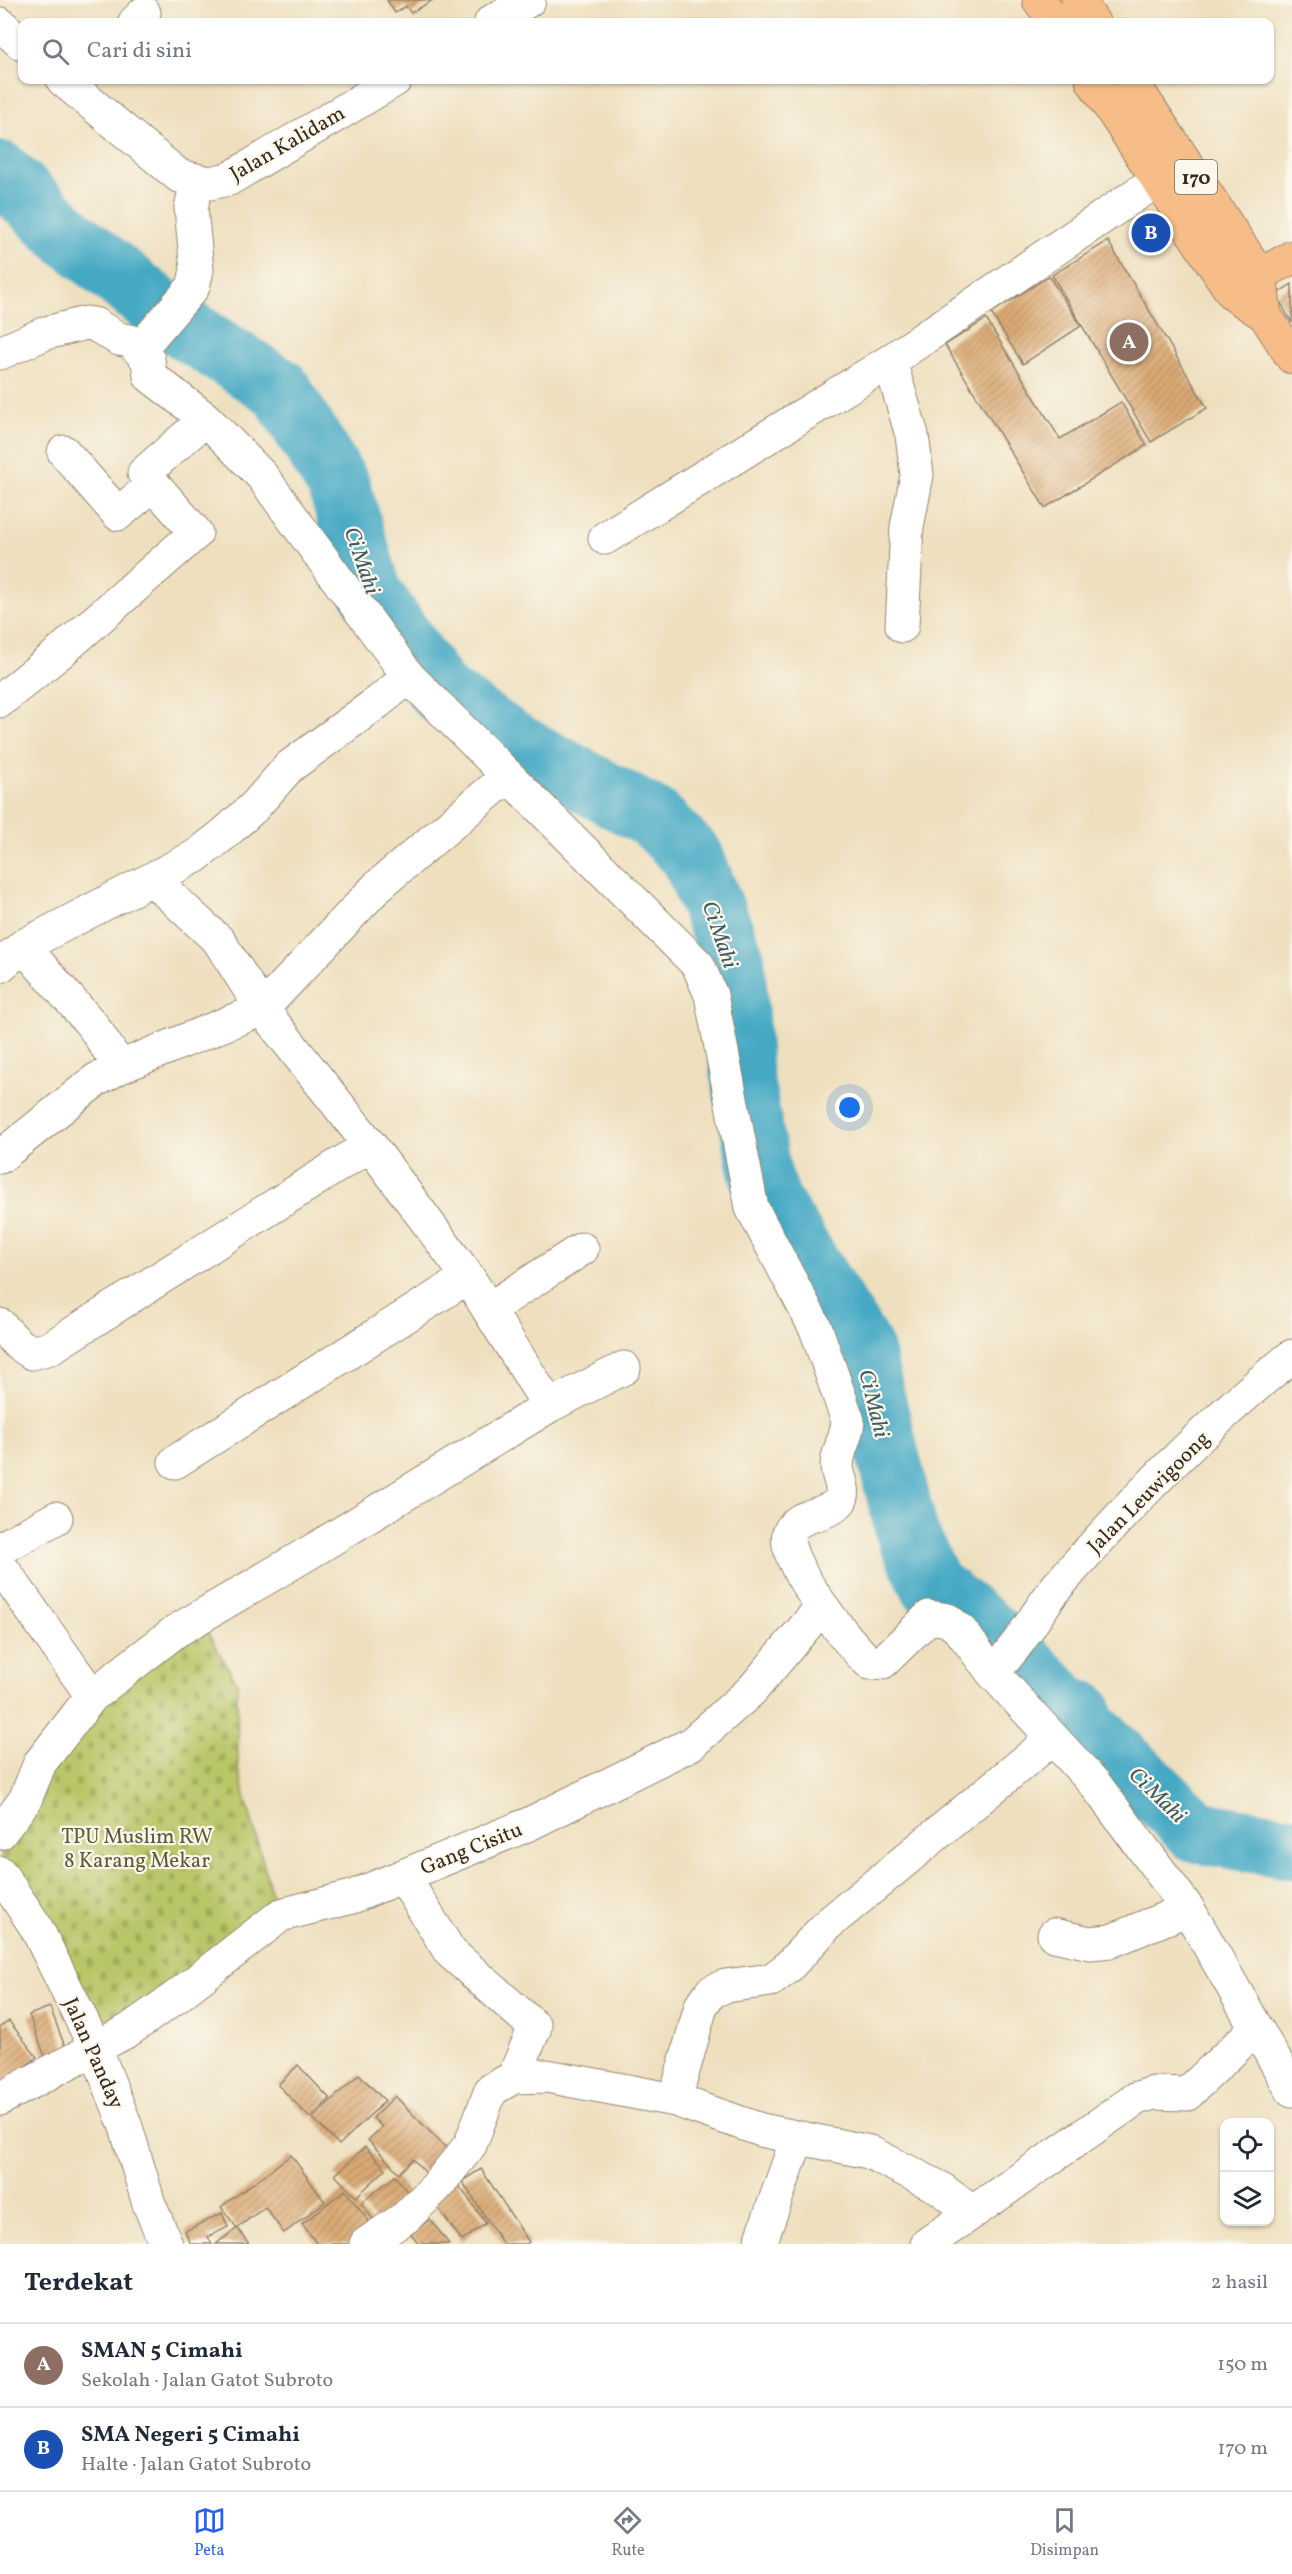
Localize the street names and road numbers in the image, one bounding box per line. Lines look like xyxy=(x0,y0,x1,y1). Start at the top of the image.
street label: Jalan Kalidam xyxy=(225,99,351,189)
road number: 170 xyxy=(1175,160,1217,194)
street label: Jalan Leuwigoong xyxy=(1081,1425,1217,1561)
street label: Gang Cisitu xyxy=(416,1816,527,1883)
street label: Jalan Panday xyxy=(55,1993,130,2114)

